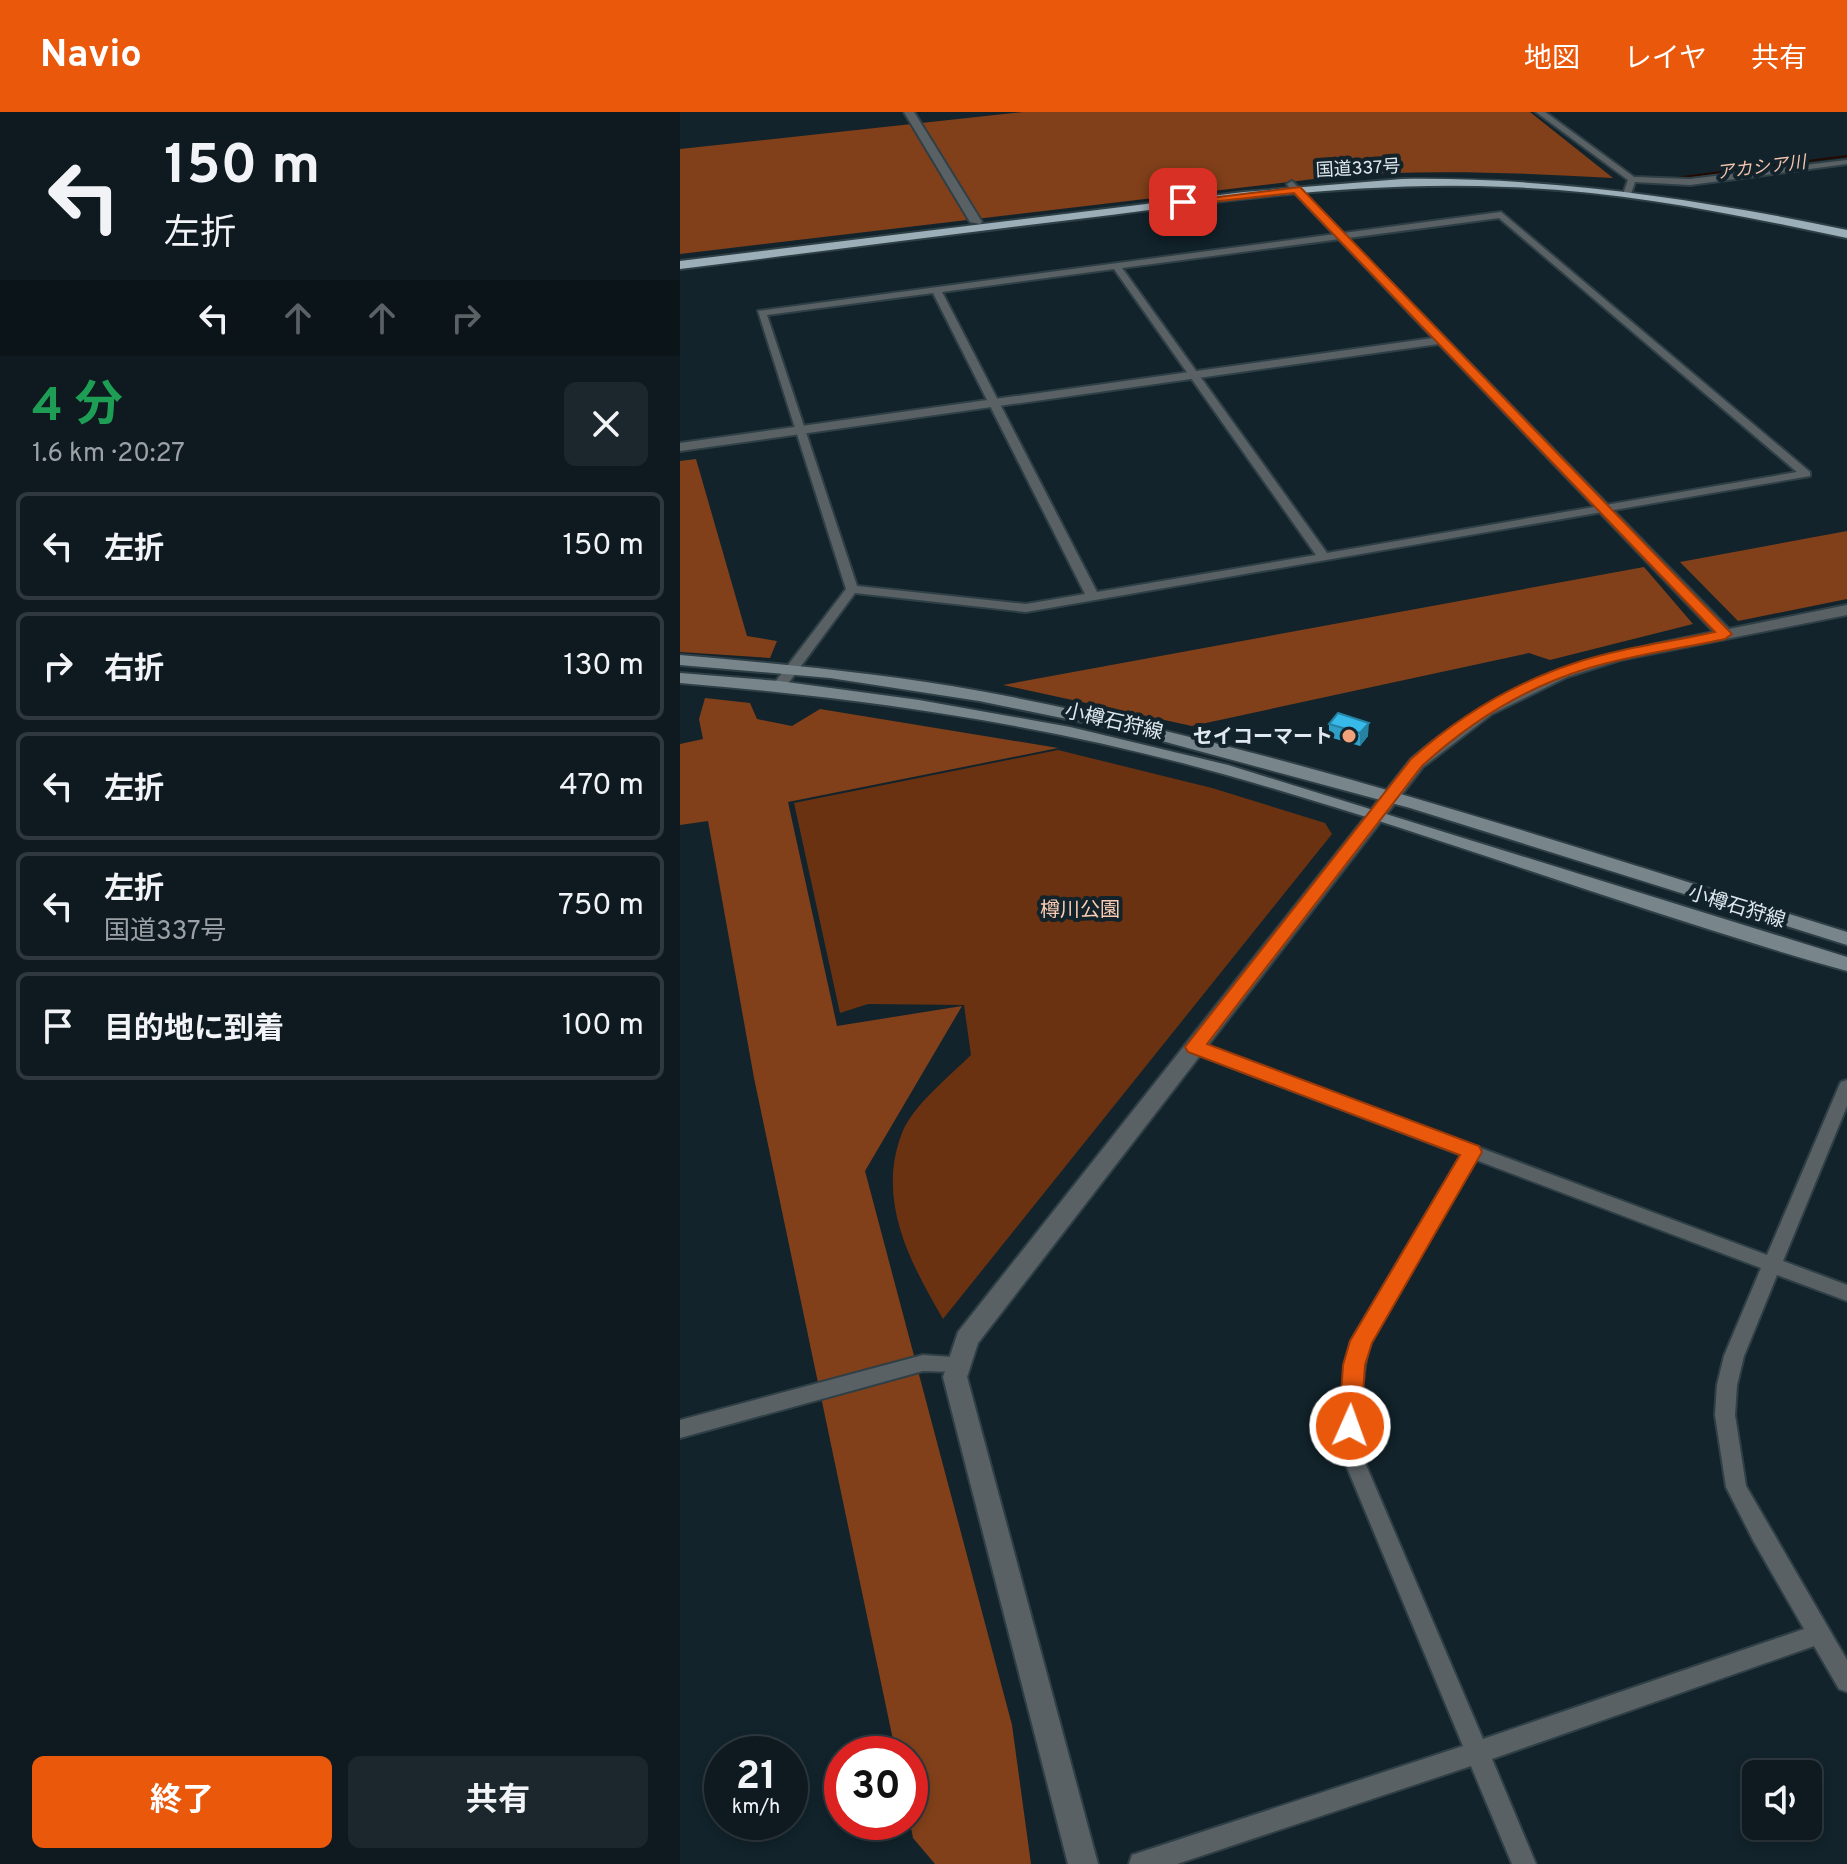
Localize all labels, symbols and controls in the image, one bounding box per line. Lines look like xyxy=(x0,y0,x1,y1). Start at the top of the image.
text: Navio xyxy=(40,32,142,81)
text: 地図 xyxy=(1524,42,1580,78)
text: レイヤ xyxy=(1624,42,1707,78)
text: 共有 xyxy=(1751,42,1807,78)
text: 150 m xyxy=(164,133,320,203)
icon: left xyxy=(32,144,136,248)
water label: アカシア川 xyxy=(1715,151,1809,185)
street label: 国道337号 xyxy=(1315,156,1401,183)
pin xyxy=(1149,168,1217,236)
icon: arrive xyxy=(1161,180,1205,224)
text: 左折 xyxy=(164,212,236,258)
icon: left xyxy=(192,296,236,340)
icon: ahead xyxy=(276,296,320,340)
icon: ahead xyxy=(360,296,404,340)
icon: right xyxy=(444,296,488,340)
text: 4 分 xyxy=(32,378,123,438)
button: close xyxy=(564,382,648,466)
text: 1.6 km · 20:27 xyxy=(32,438,185,471)
icon: left xyxy=(36,524,80,568)
text: 150 m xyxy=(563,528,644,565)
text: 左折 xyxy=(104,532,164,569)
icon: right xyxy=(36,644,80,688)
text: 130 m xyxy=(563,648,644,685)
text: 右折 xyxy=(104,652,164,689)
street label: 小樽石狩線 xyxy=(1062,699,1165,747)
place label: セイコーマート xyxy=(1193,725,1333,751)
marker: セイコーマート xyxy=(1340,727,1358,745)
icon: left xyxy=(36,764,80,808)
text: 470 m xyxy=(559,768,644,805)
text: 左折 xyxy=(104,772,164,809)
text: 左折 xyxy=(104,872,164,909)
street label: 小樽石狩線 xyxy=(1685,881,1788,935)
icon: left xyxy=(36,884,80,928)
text: 750 m xyxy=(558,888,644,925)
park label: 樽川公園 xyxy=(1040,898,1120,924)
text: 国道337号 xyxy=(104,916,227,949)
icon: arrive xyxy=(36,1004,80,1048)
text: 100 m xyxy=(562,1008,644,1045)
text: 目的地に到着 xyxy=(104,1012,284,1049)
position arrow xyxy=(1308,1384,1392,1468)
speed limit sign: 30 xyxy=(824,1736,928,1840)
text: 21 xyxy=(736,1753,776,1803)
button: 終了 xyxy=(32,1756,332,1848)
button: 共有 xyxy=(348,1756,648,1848)
map controls xyxy=(1742,1760,1822,1840)
button: sound xyxy=(1742,1760,1822,1840)
text: km/h xyxy=(732,1795,780,1821)

